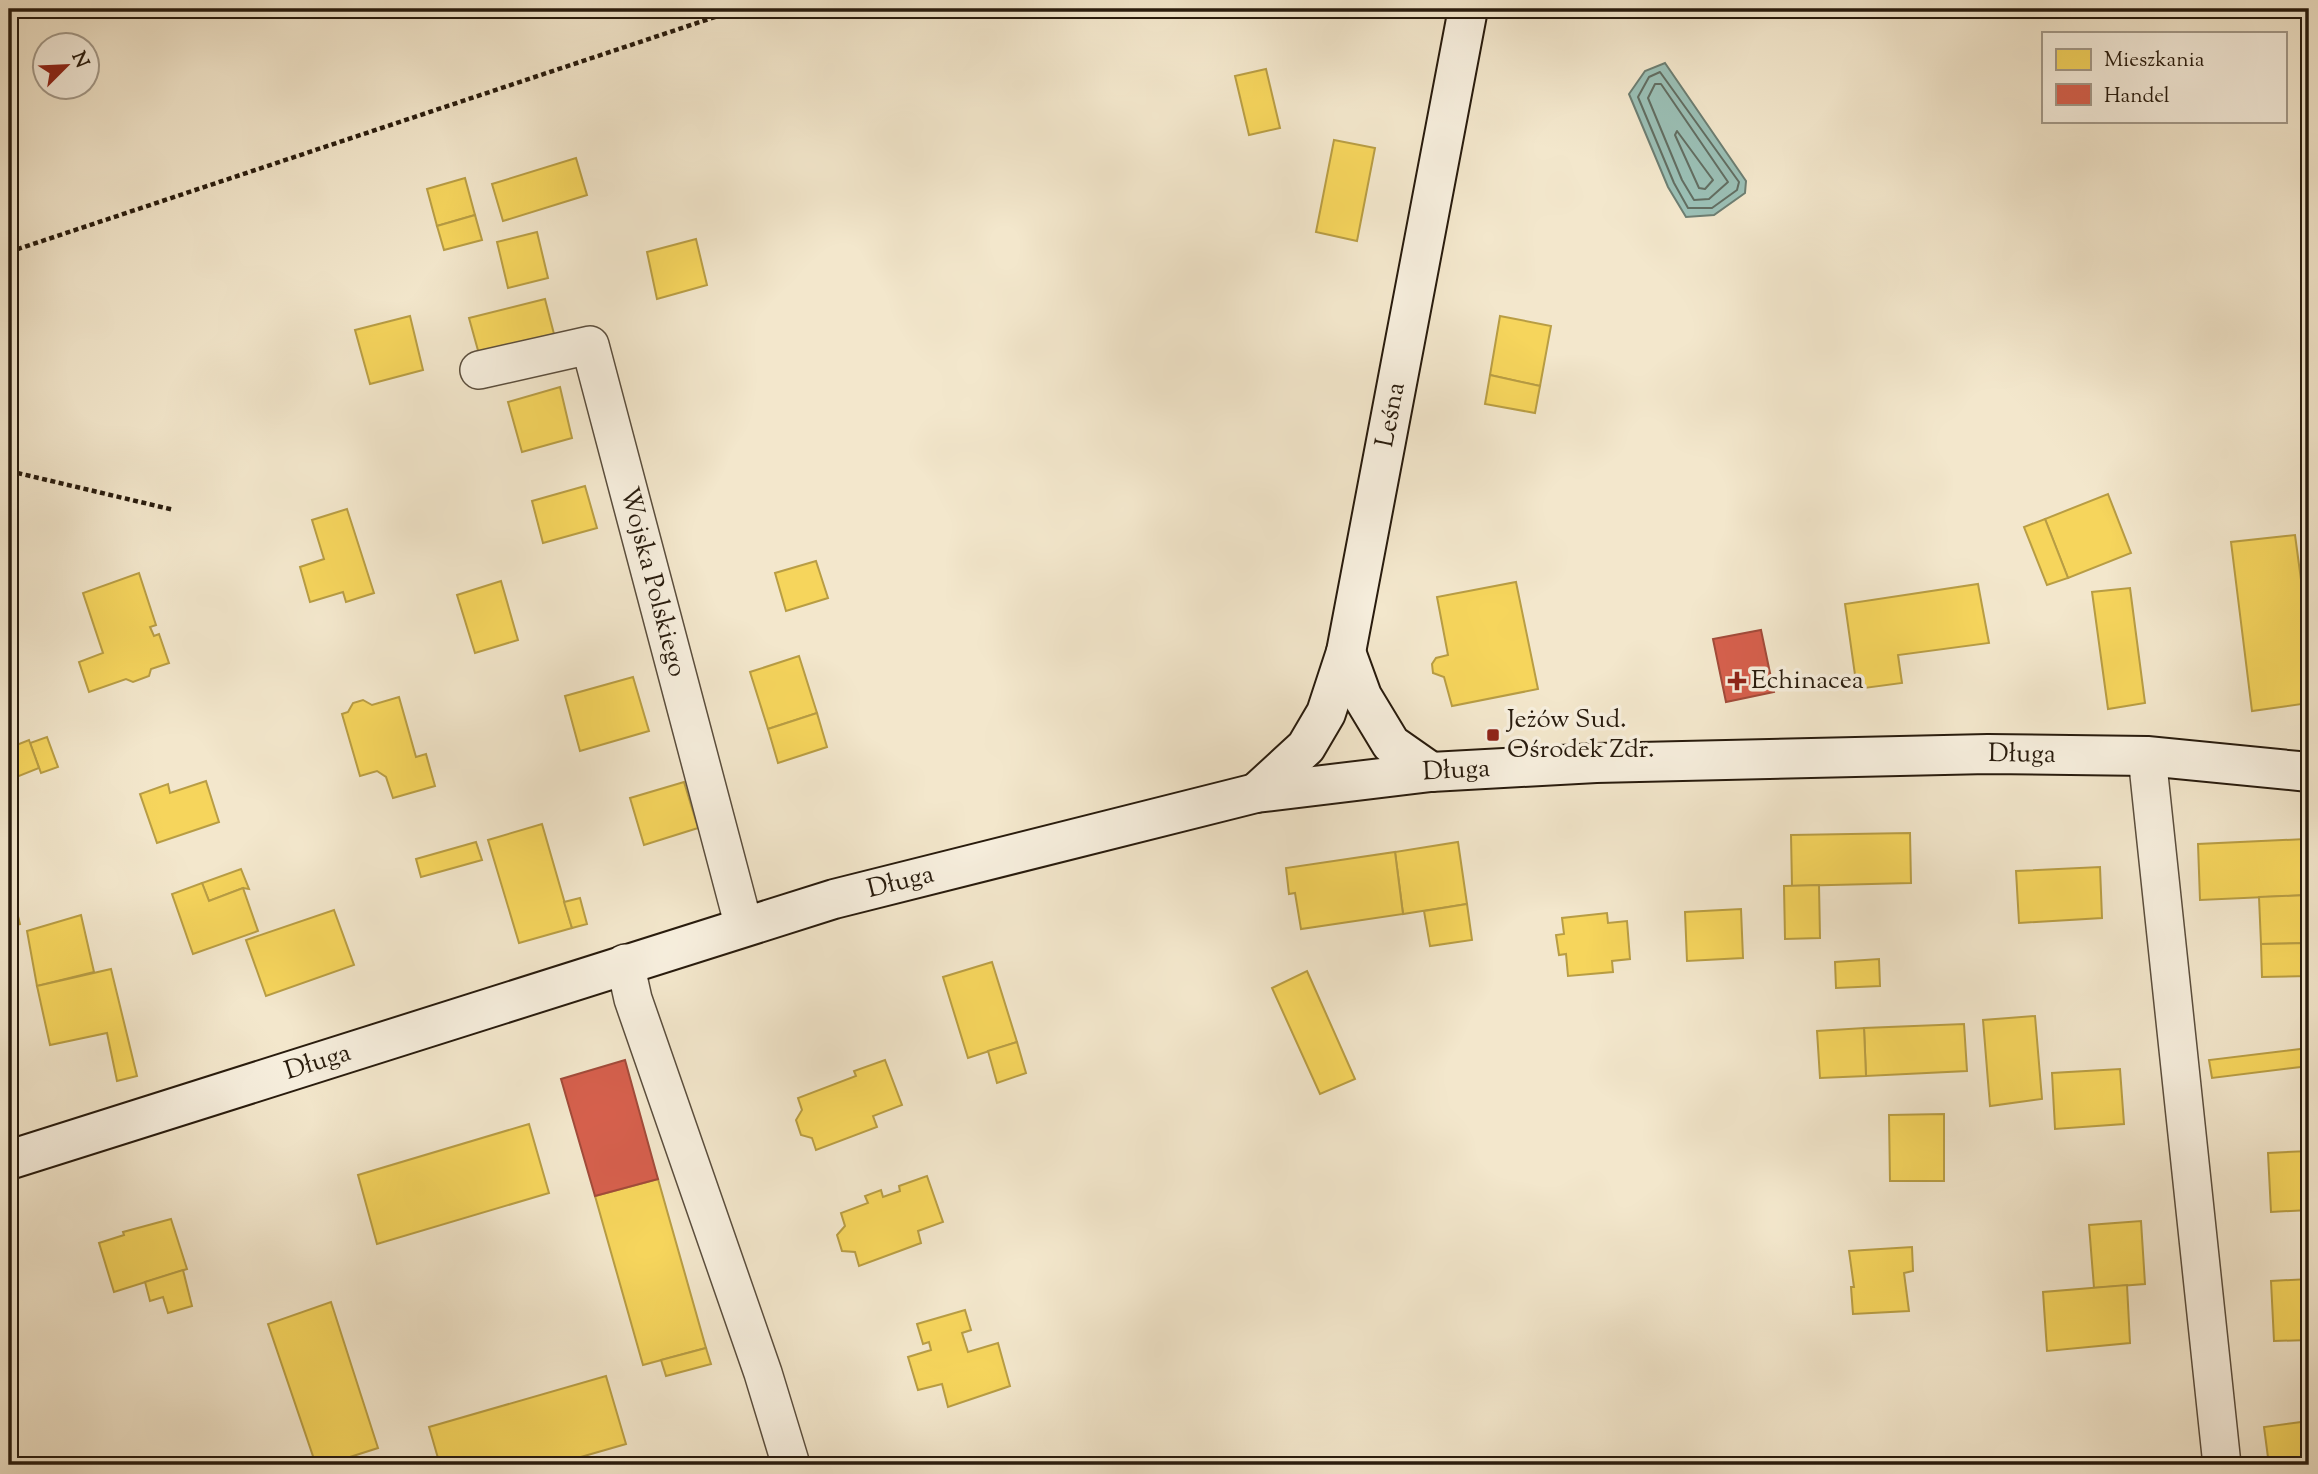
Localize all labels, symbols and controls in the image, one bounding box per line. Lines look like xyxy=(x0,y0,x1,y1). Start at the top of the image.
north arrow xyxy=(32,32,102,102)
legend xyxy=(2042,32,2286,122)
text: Mieszkania xyxy=(2104,46,2205,76)
text: N xyxy=(64,48,95,73)
text: Handel xyxy=(2104,82,2170,112)
street label: Leśna xyxy=(1367,379,1415,450)
street label: Wojska Polskiego xyxy=(610,483,696,681)
place label: Echinacea xyxy=(1751,663,1864,700)
marker: Echinacea xyxy=(1729,673,1745,689)
place label: Jeżów Sud. Ośrodek Zdr. xyxy=(1505,702,1655,769)
marker: Jeżów Sud. Ośrodek Zdr. xyxy=(1485,727,1501,743)
street label: Długa xyxy=(1988,736,2056,773)
street label: Długa xyxy=(1422,750,1491,791)
street label: Długa xyxy=(863,856,938,908)
street label: Długa xyxy=(280,1034,356,1090)

